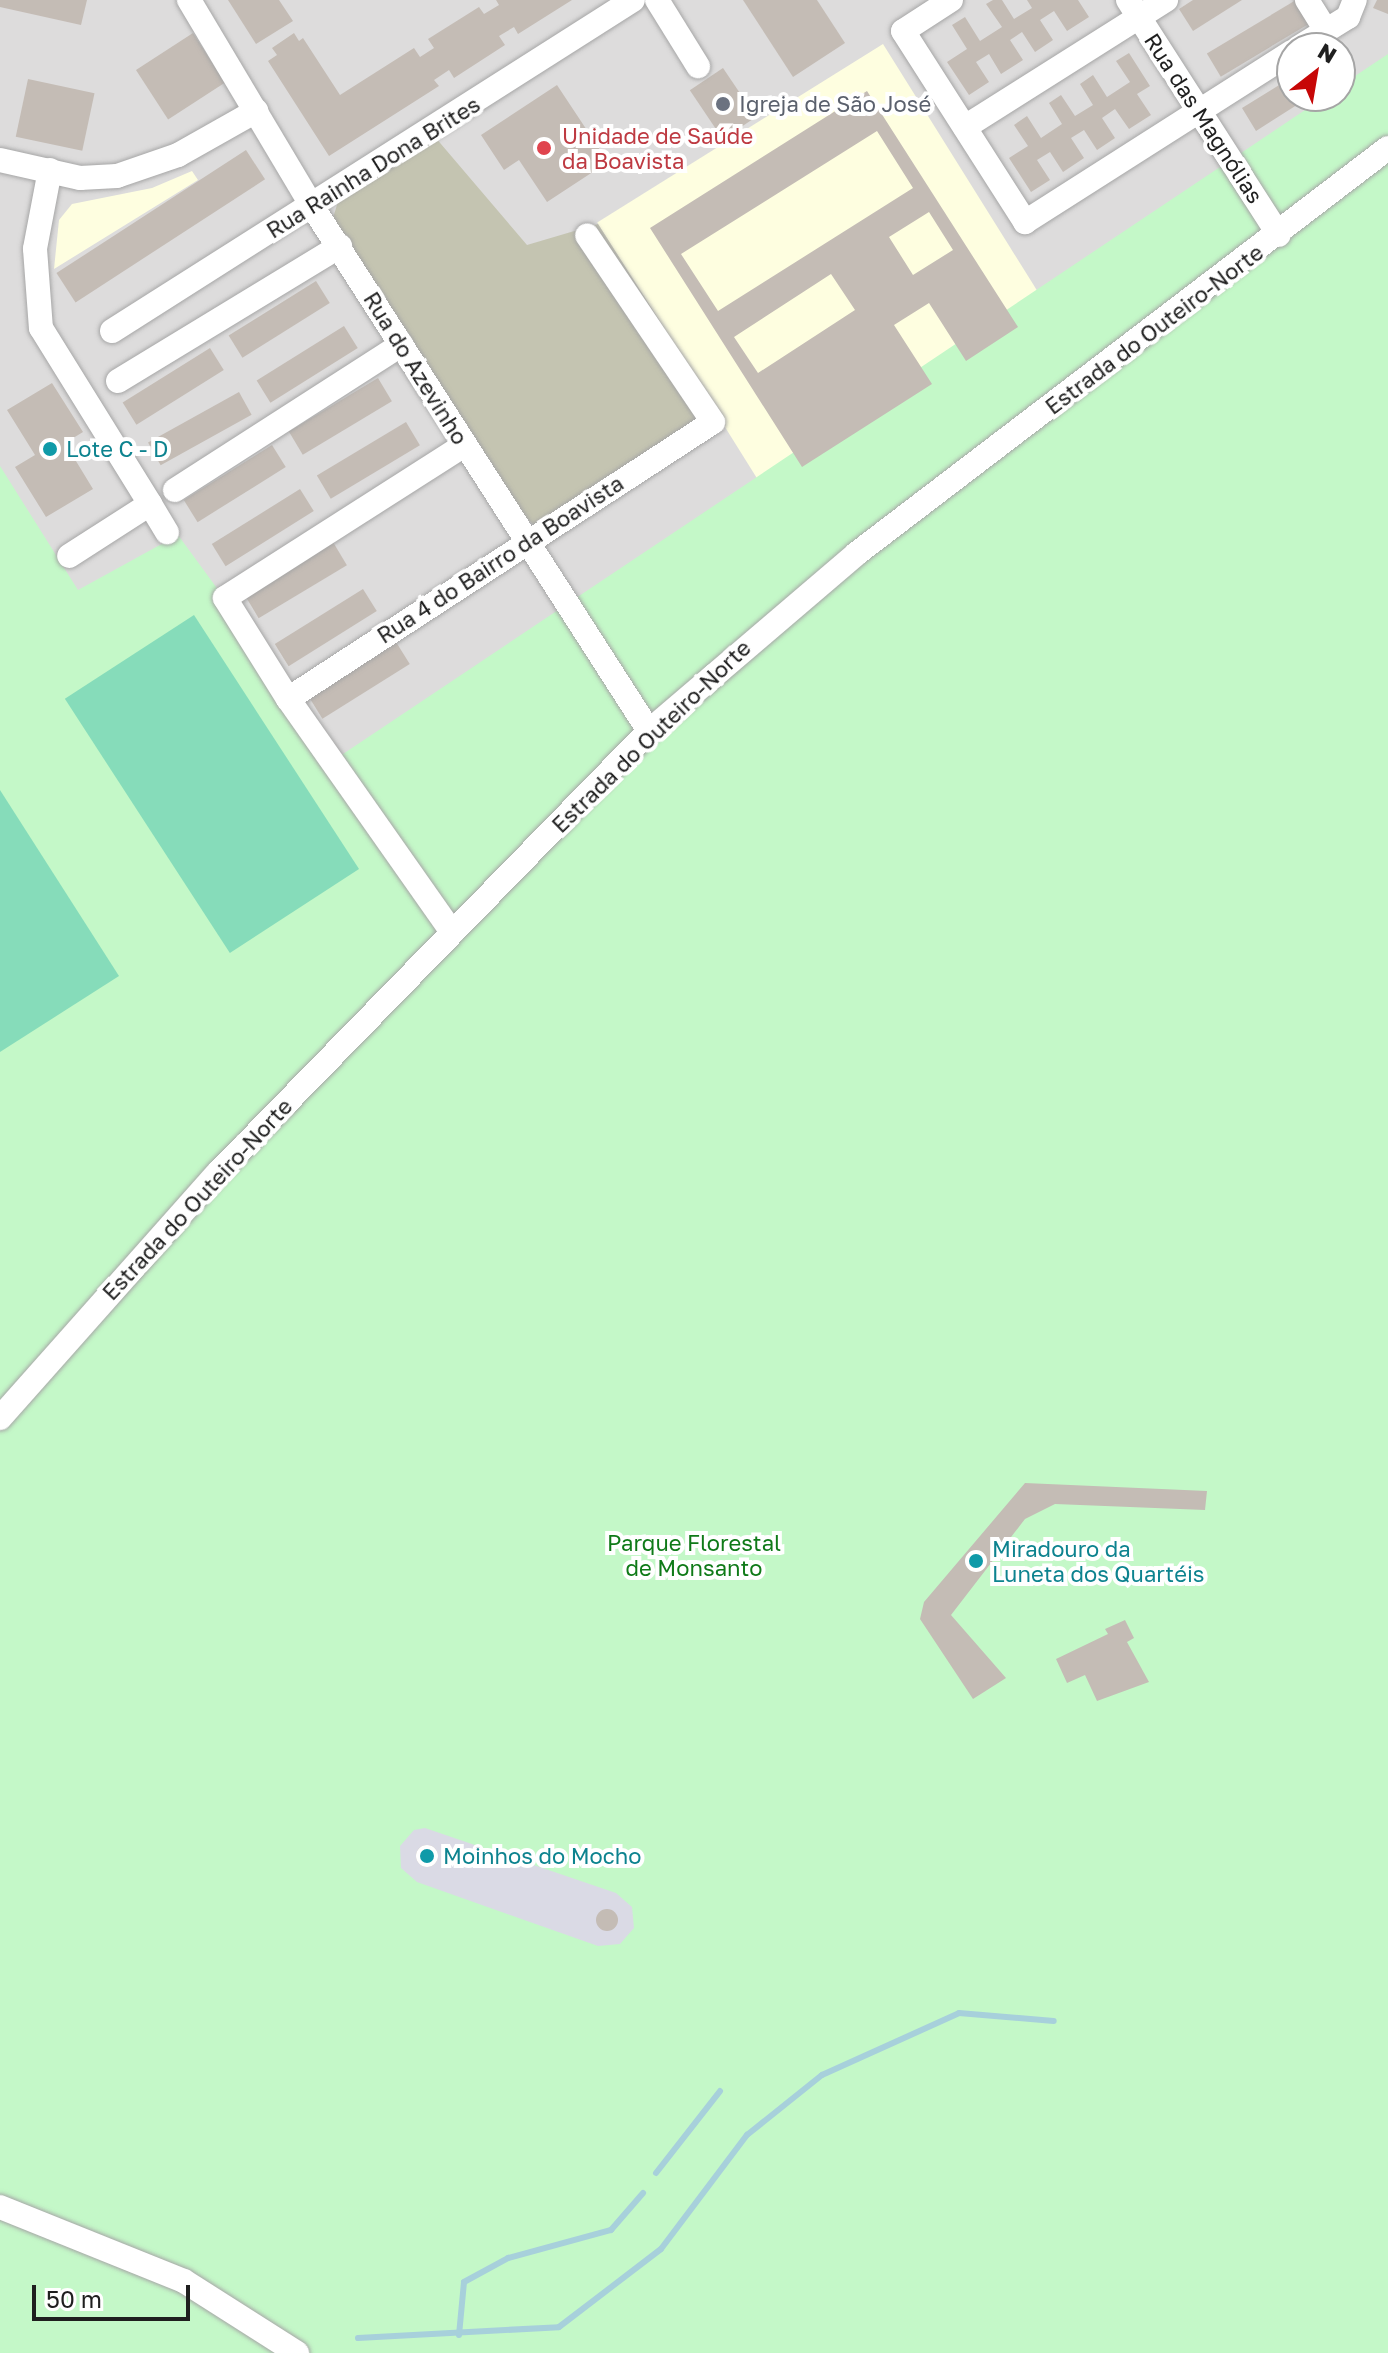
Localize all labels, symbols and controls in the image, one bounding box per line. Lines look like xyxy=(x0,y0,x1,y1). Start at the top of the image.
street label: Rua das Magnólias xyxy=(1139,28,1269,208)
north arrow xyxy=(1276,32,1356,112)
text: N xyxy=(1313,37,1342,69)
street label: Rua Rainha Dona Brites xyxy=(262,91,484,243)
place label: Igreja de São José xyxy=(739,91,931,117)
marker: Igreja de São José xyxy=(714,95,732,113)
place label: Unidade de Saúde da Boavista xyxy=(562,122,753,174)
marker: Unidade de Saúde da Boavista xyxy=(533,137,555,159)
street label: Estrada do Outeiro-Norte xyxy=(1040,238,1268,420)
street label: Rua do Azevinho xyxy=(358,287,474,449)
place label: Lote C - D xyxy=(66,436,168,462)
marker: Lote C - D xyxy=(41,440,59,458)
street label: Rua 4 do Bairro da Boavista xyxy=(372,469,628,649)
street label: Estrada do Outeiro-Norte xyxy=(546,634,756,838)
street label: Estrada do Outeiro-Norte xyxy=(97,1093,297,1305)
park label: Parque Florestal de Monsanto xyxy=(607,1529,781,1580)
place label: Miradouro da Luneta dos Quartéis xyxy=(992,1535,1204,1586)
marker: Miradouro da Luneta dos Quartéis xyxy=(967,1552,985,1570)
place label: Moinhos do Mocho xyxy=(443,1843,642,1869)
marker: Moinhos do Mocho xyxy=(418,1847,436,1865)
scale bar xyxy=(36,2269,194,2319)
text: 50 m xyxy=(46,2284,102,2313)

